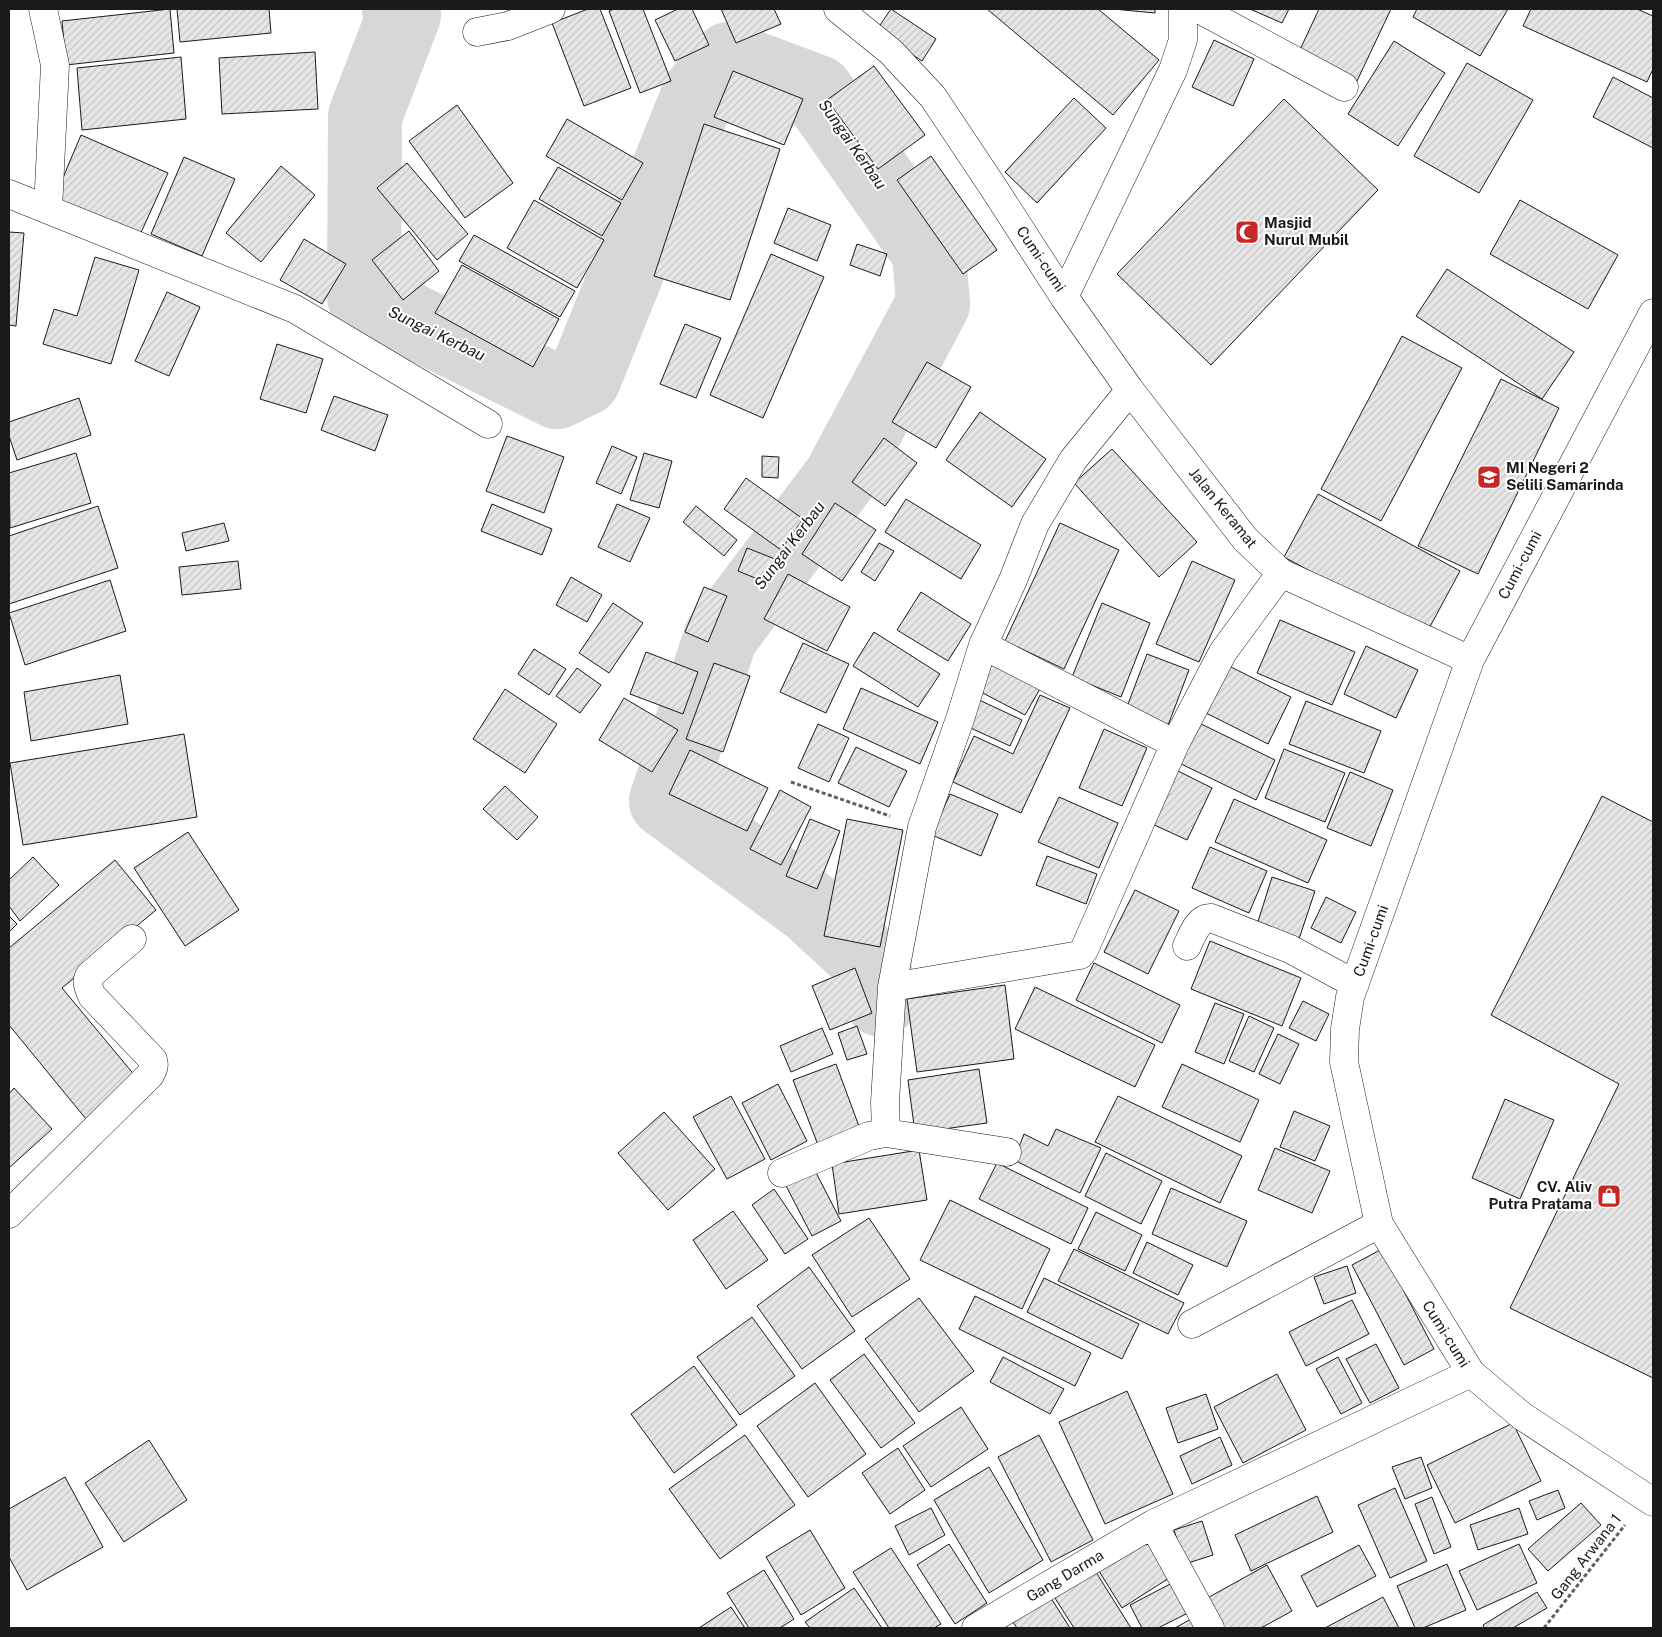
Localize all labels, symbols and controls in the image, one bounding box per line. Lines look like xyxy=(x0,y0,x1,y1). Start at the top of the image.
water label: Sungai Kerbau xyxy=(815,96,891,193)
place label: Masjid Nurul Mubil xyxy=(1264,214,1349,248)
mosque icon: Masjid Nurul Mubil xyxy=(1234,219,1260,245)
street label: Cumi-cumi xyxy=(1013,223,1069,295)
water label: Sungai Kerbau xyxy=(385,302,488,365)
place label: MI Negeri 2 Selili Samarinda xyxy=(1506,459,1624,493)
street label: Jalan Keramat xyxy=(1186,464,1261,551)
school or university icon: MI Negeri 2 Selili Samarinda xyxy=(1476,464,1502,490)
water label: Sungai Kerbau xyxy=(750,497,829,593)
street label: Cumi-cumi xyxy=(1494,528,1545,602)
street label: Cumi-cumi xyxy=(1350,903,1391,979)
place label: CV. Aliv Putra Pratama xyxy=(1489,1178,1592,1212)
shop icon: CV. Aliv Putra Pratama xyxy=(1596,1183,1622,1209)
street label: Cumi-cumi xyxy=(1419,1297,1474,1370)
street label: Gang Arwana 1 xyxy=(1547,1510,1624,1603)
street label: Gang Darma xyxy=(1023,1546,1106,1605)

